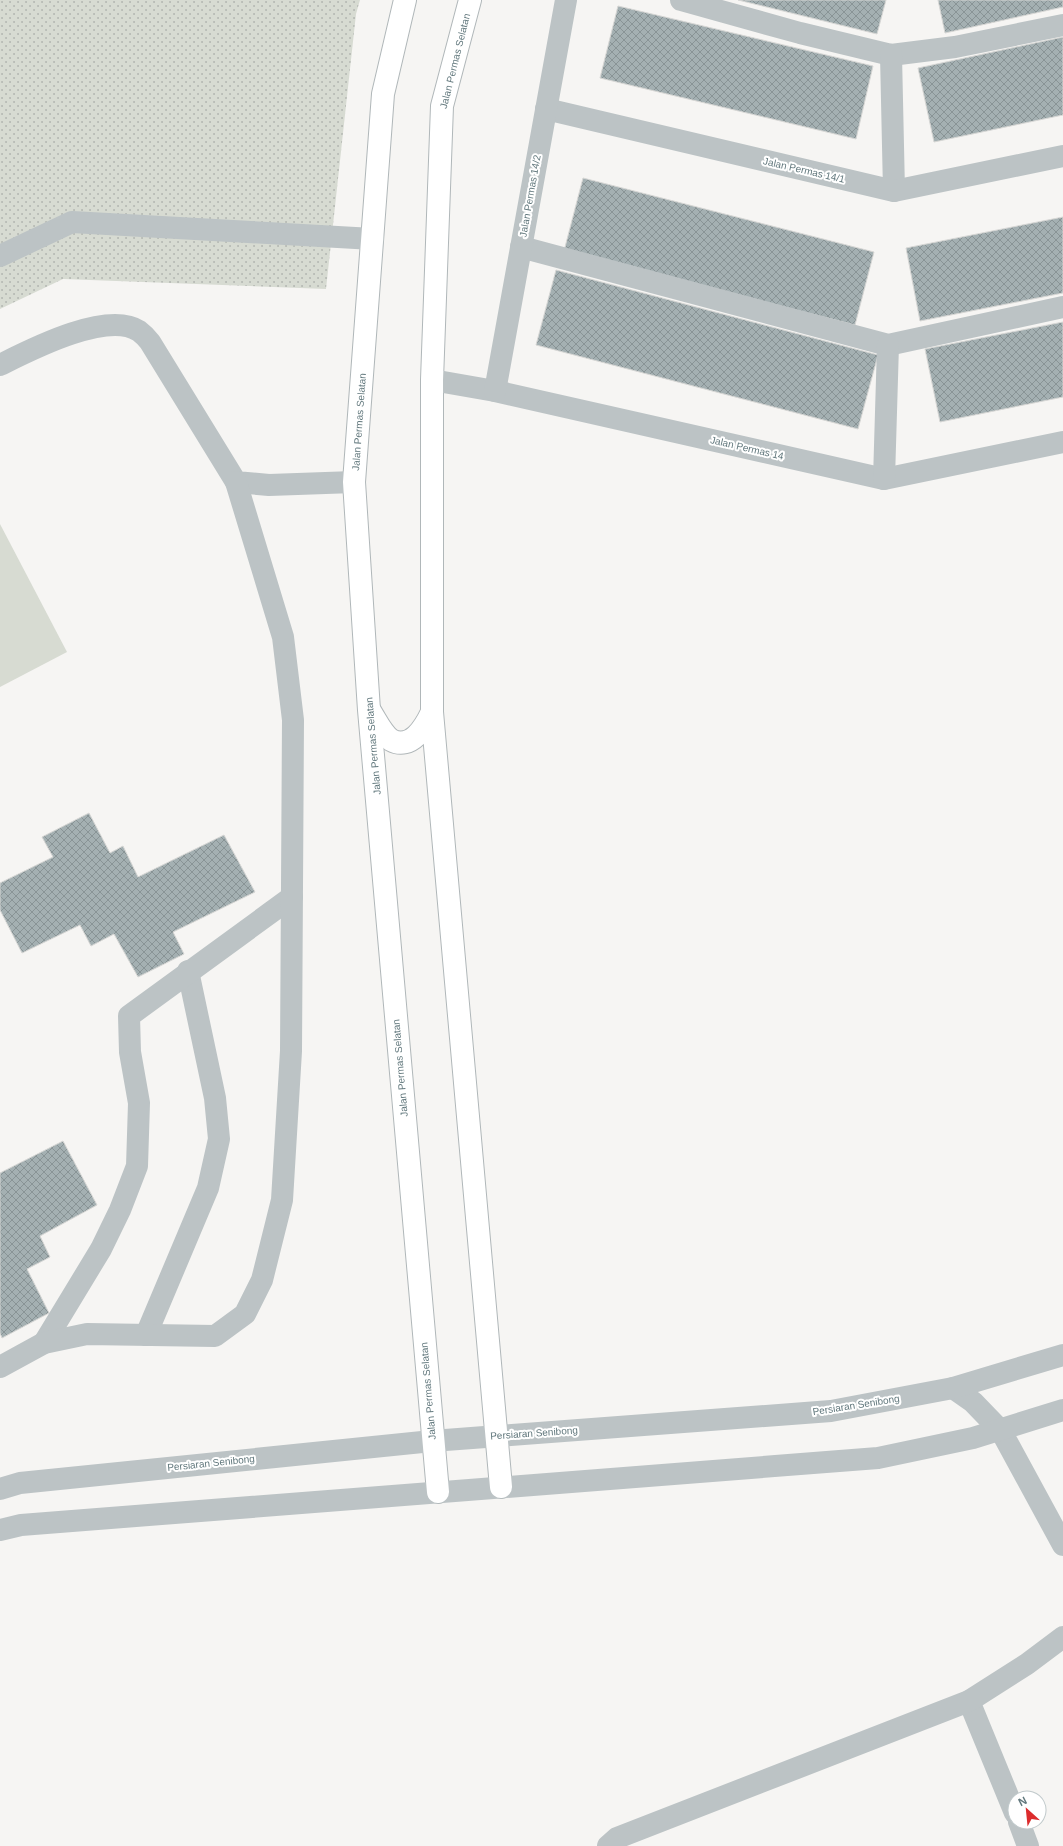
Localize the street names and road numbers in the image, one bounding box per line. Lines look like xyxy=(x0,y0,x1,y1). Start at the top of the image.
street label: Jalan Permas Selatan xyxy=(438,12,472,110)
street label: Jalan Permas 14/2 xyxy=(517,154,543,238)
street label: Jalan Permas 14/1 xyxy=(762,155,846,185)
street label: Jalan Permas Selatan xyxy=(350,373,368,471)
street label: Jalan Permas 14 xyxy=(709,434,785,462)
street label: Jalan Permas Selatan xyxy=(363,697,383,795)
street label: Jalan Permas Selatan xyxy=(390,1019,410,1117)
street label: Jalan Permas Selatan xyxy=(418,1342,438,1440)
street label: Persiaran Senibong xyxy=(812,1393,900,1417)
street label: Persiaran Senibong xyxy=(490,1424,578,1442)
street label: Persiaran Senibong xyxy=(167,1453,255,1473)

